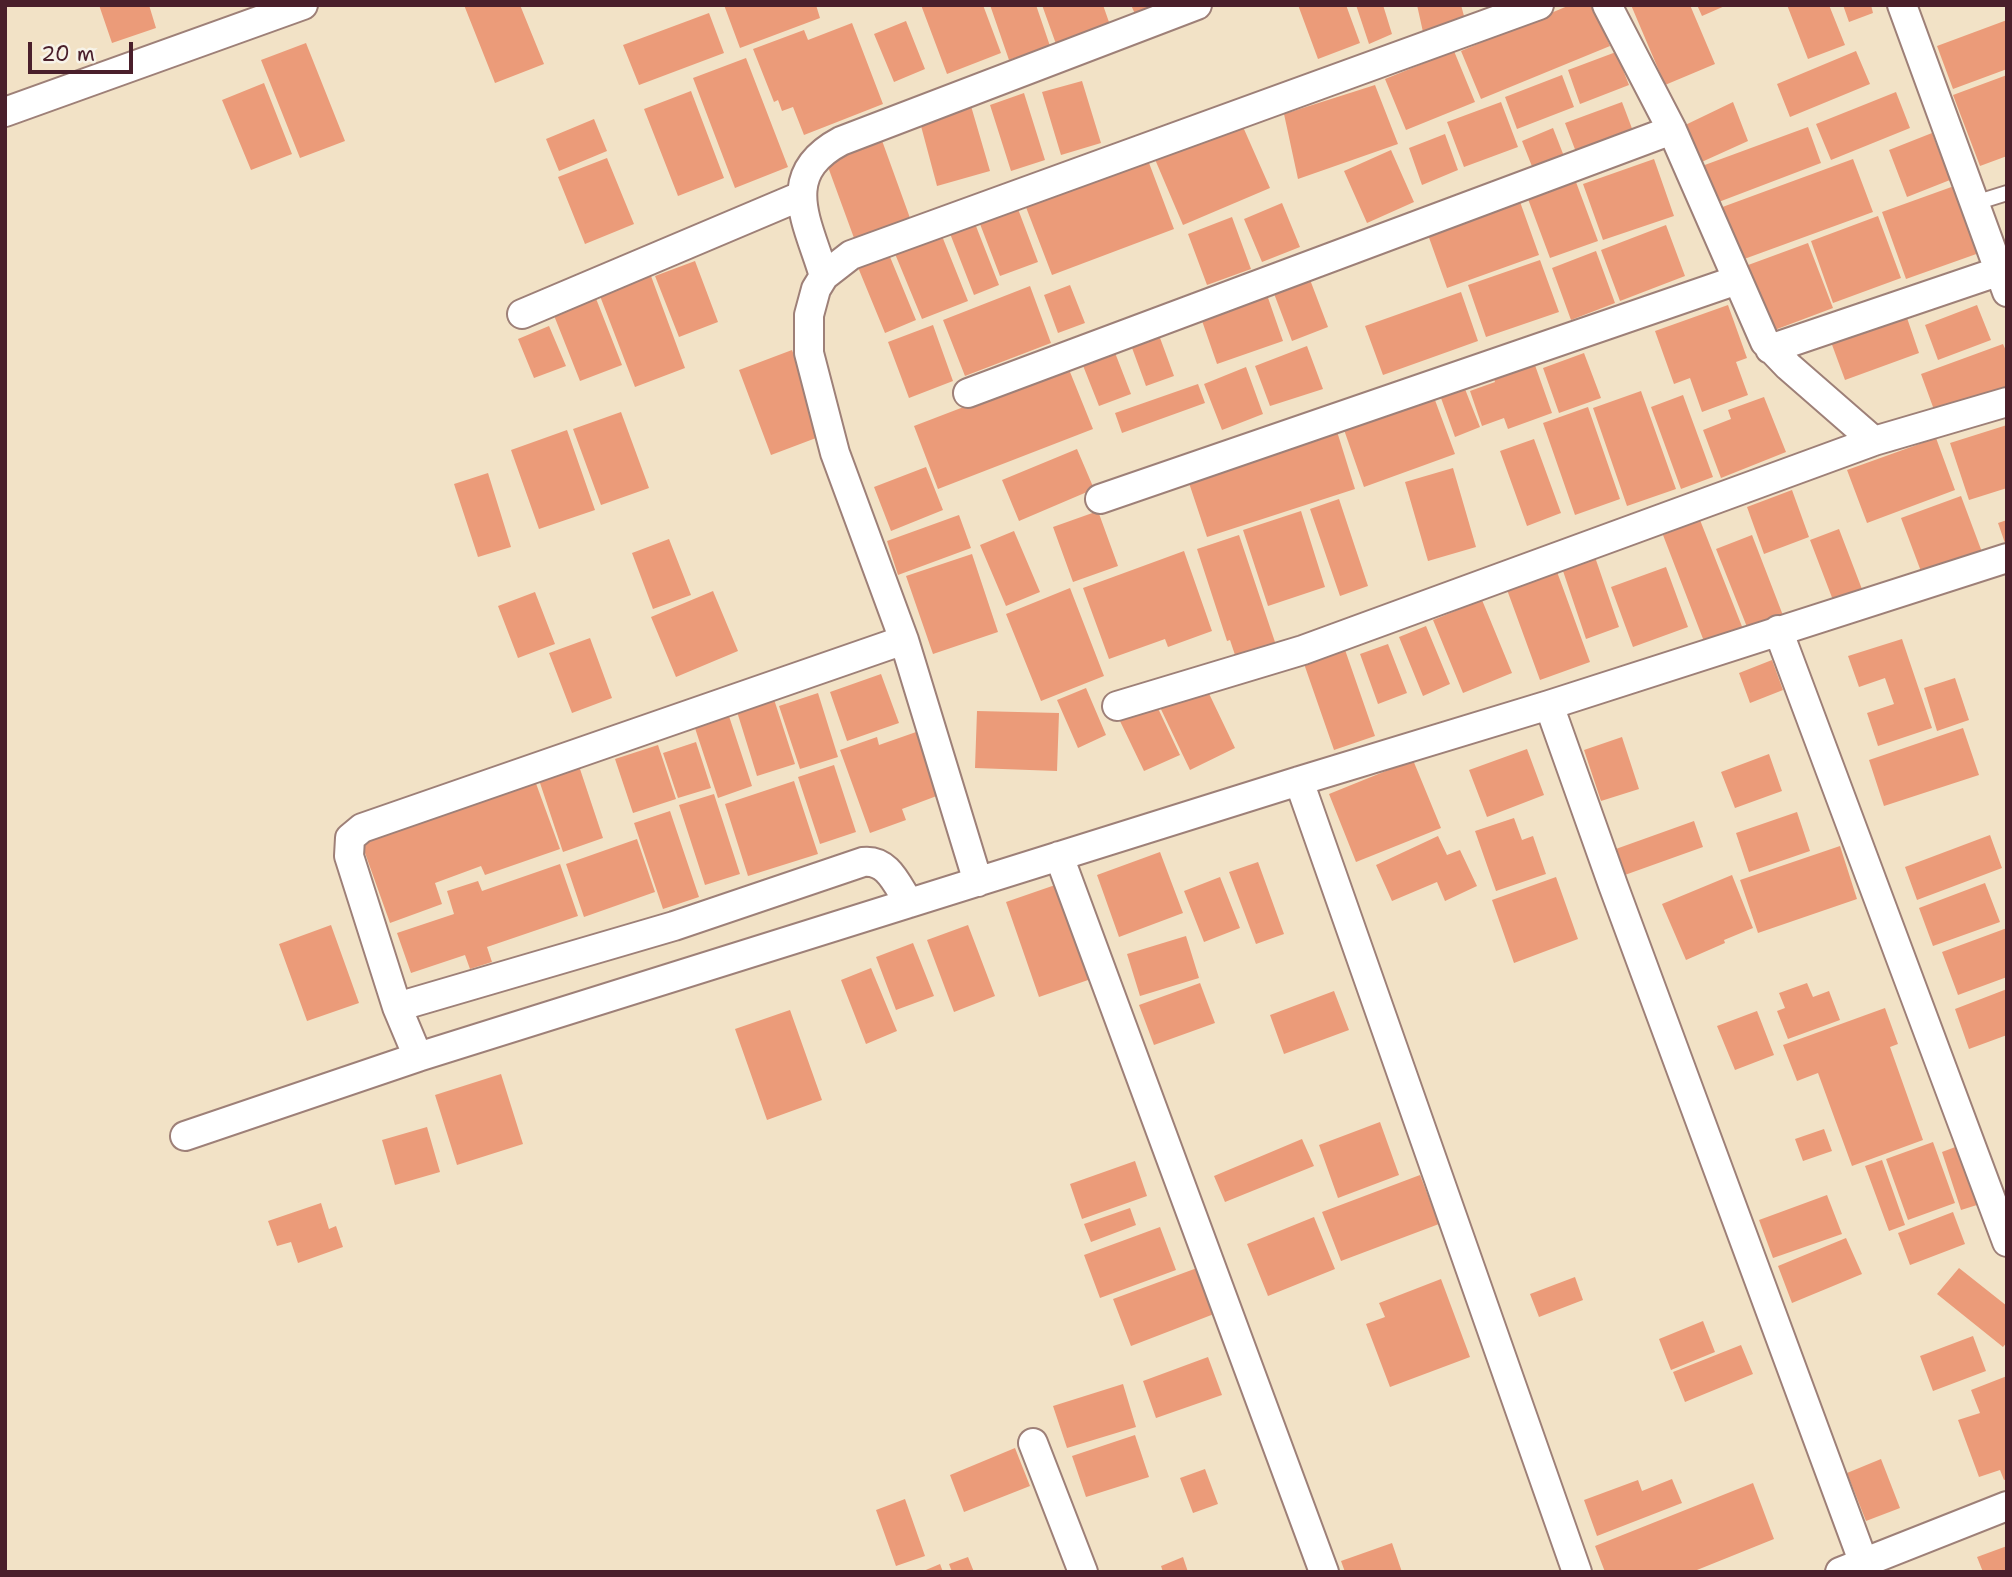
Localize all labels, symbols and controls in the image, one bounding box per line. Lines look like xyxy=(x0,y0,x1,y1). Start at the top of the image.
scale bar xyxy=(32,28,136,72)
text: 20 m xyxy=(41,40,95,68)

